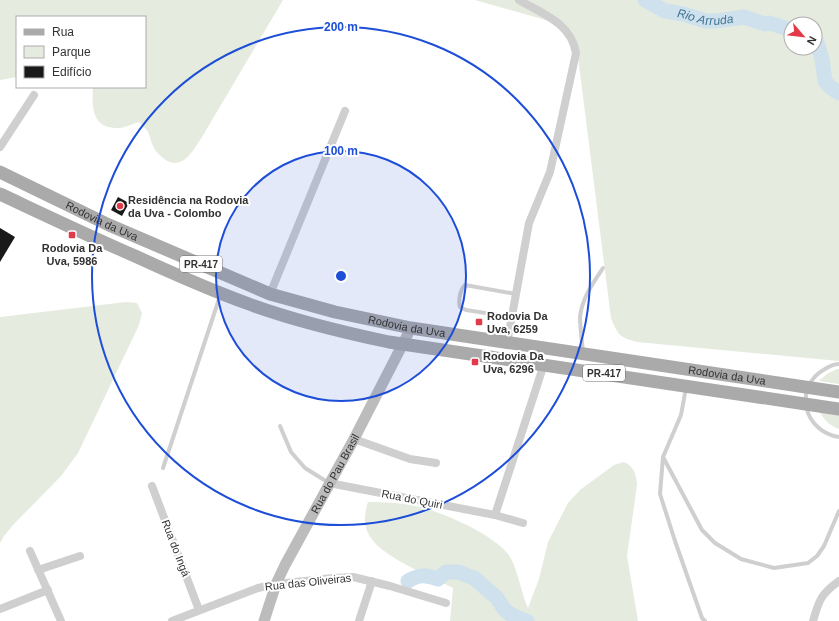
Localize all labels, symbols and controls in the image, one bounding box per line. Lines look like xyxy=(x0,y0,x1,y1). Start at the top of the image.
water label: Rio Arruda xyxy=(676,6,735,28)
legend xyxy=(16,16,146,88)
north arrow xyxy=(783,16,823,56)
text: 200 m xyxy=(324,20,358,34)
text: Rua xyxy=(52,25,74,39)
text: N xyxy=(805,34,819,47)
text: Parque xyxy=(52,45,91,59)
text: Edifício xyxy=(52,65,92,79)
text: 100 m xyxy=(324,144,358,158)
place label: Residência na Rodovia da Uva - Colombo xyxy=(128,194,249,219)
street label: Rodovia da Uva xyxy=(64,199,141,243)
marker: Residência na Rodovia da Uva - Colombo xyxy=(115,201,125,211)
marker: Rodovia Da Uva, 5986 xyxy=(67,230,77,240)
place label: Rodovia Da Uva, 5986 xyxy=(42,242,103,267)
road number: PR-417 xyxy=(180,256,222,272)
centre of rings xyxy=(334,269,348,283)
place label: Rodovia Da Uva, 6259 xyxy=(487,310,548,335)
street label: Rodovia da Uva xyxy=(367,313,447,339)
marker: Rodovia Da Uva, 6259 xyxy=(474,317,484,327)
place label: Rodovia Da Uva, 6296 xyxy=(483,350,544,375)
marker: Rodovia Da Uva, 6296 xyxy=(470,357,480,367)
street label: Rodovia da Uva xyxy=(687,364,768,387)
road number: PR-417 xyxy=(583,365,625,381)
street label: Rua do Pau Brasil xyxy=(308,432,362,516)
street label: Rua do Quiri xyxy=(381,487,443,511)
street label: Rua do Ingá xyxy=(160,518,193,579)
street label: Rua das Oliveiras xyxy=(264,571,352,593)

